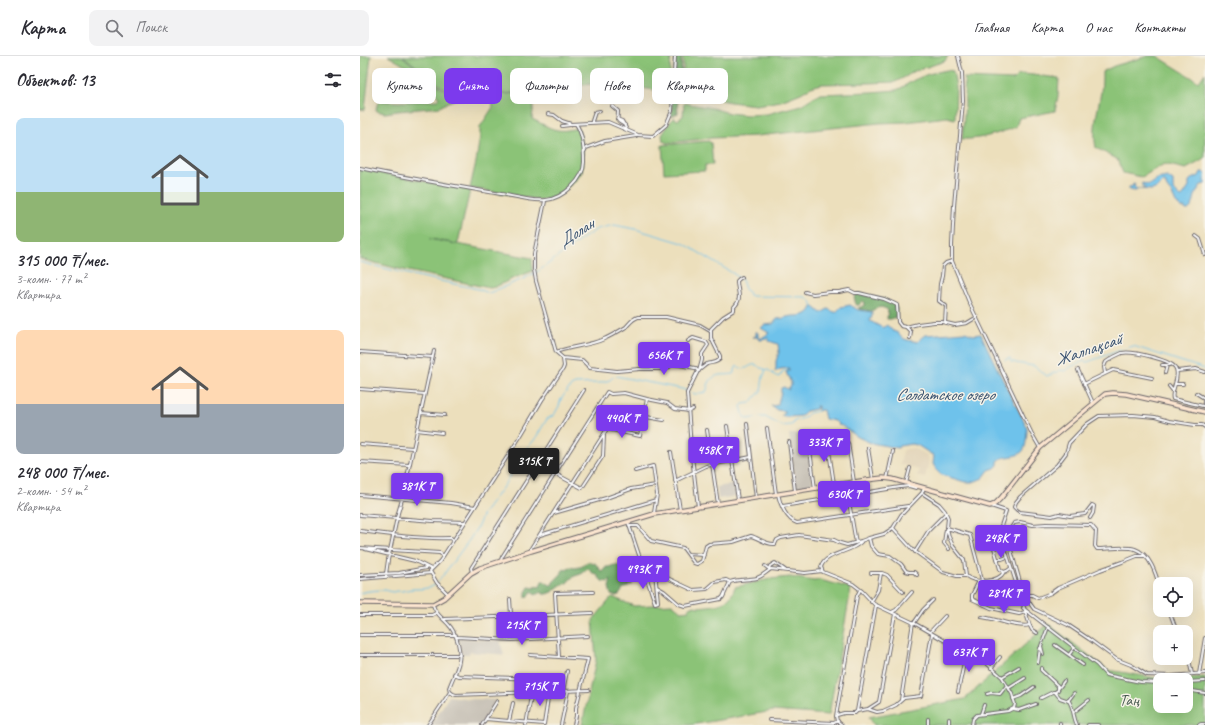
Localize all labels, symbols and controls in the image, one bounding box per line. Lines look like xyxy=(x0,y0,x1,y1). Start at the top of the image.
search box xyxy=(89,10,369,46)
text: Карта xyxy=(20,16,65,40)
icon: search xyxy=(103,17,125,39)
text: Поиск xyxy=(135,18,167,37)
text: Главная xyxy=(974,19,1009,36)
text: Карта xyxy=(1031,19,1063,36)
text: О нас xyxy=(1085,19,1112,36)
text: Контакты xyxy=(1134,19,1185,36)
chip: Купить xyxy=(372,68,436,104)
chip: Снять xyxy=(444,68,502,104)
chip: Фильтры xyxy=(510,68,582,104)
chip: Новое xyxy=(590,68,644,104)
chip: Квартира xyxy=(652,68,728,104)
icon: filters xyxy=(322,69,344,91)
text: Объектов: 13 xyxy=(16,70,95,91)
icon: home xyxy=(144,144,216,216)
water label: Долан xyxy=(554,212,600,252)
text: 315 000 ₸/мес. xyxy=(16,250,108,271)
text: 3-комн. · 77 m² xyxy=(16,271,86,287)
text: Квартира xyxy=(16,287,60,303)
water label: Жалпақсай xyxy=(1052,327,1128,371)
pin: 656K ₸ xyxy=(631,342,697,376)
text: 656K ₸ xyxy=(647,347,681,363)
icon: home xyxy=(144,356,216,428)
water label: Солдатское озеро xyxy=(896,384,997,405)
pin: 440K ₸ xyxy=(589,405,655,439)
text: 440K ₸ xyxy=(605,410,639,426)
pin: 333K ₸ xyxy=(791,429,857,463)
text: 333K ₸ xyxy=(807,434,841,450)
pin: 458K ₸ xyxy=(681,437,747,471)
text: 458K ₸ xyxy=(697,442,731,458)
pin: 315K ₸ xyxy=(501,448,567,482)
text: 315K ₸ xyxy=(517,453,551,469)
text: 248 000 ₸/мес. xyxy=(16,462,109,483)
pin: 381K ₸ xyxy=(384,473,450,507)
text: 381K ₸ xyxy=(400,478,434,494)
pin: 630K ₸ xyxy=(811,481,877,515)
text: 2-комн. · 54 m² xyxy=(16,483,86,499)
text: 630K ₸ xyxy=(827,486,861,502)
text: Квартира xyxy=(16,499,60,515)
pin: 248K ₸ xyxy=(968,525,1034,559)
text: 248K ₸ xyxy=(984,530,1018,546)
pin: 493K ₸ xyxy=(610,556,676,590)
text: 493K ₸ xyxy=(626,561,660,577)
map controls xyxy=(1153,577,1193,713)
button: locate xyxy=(1153,577,1193,617)
pin: 281K ₸ xyxy=(971,580,1037,614)
text: 281K ₸ xyxy=(987,585,1021,601)
pin: 215K ₸ xyxy=(489,612,555,646)
text: 215K ₸ xyxy=(505,617,539,633)
button: + xyxy=(1153,625,1193,665)
pin: 637K ₸ xyxy=(936,639,1002,673)
text: 637K ₸ xyxy=(952,644,986,660)
pin: 715K ₸ xyxy=(507,673,573,707)
button: − xyxy=(1153,673,1193,713)
text: 715K ₸ xyxy=(523,678,557,694)
park label: Таң xyxy=(1119,690,1140,710)

